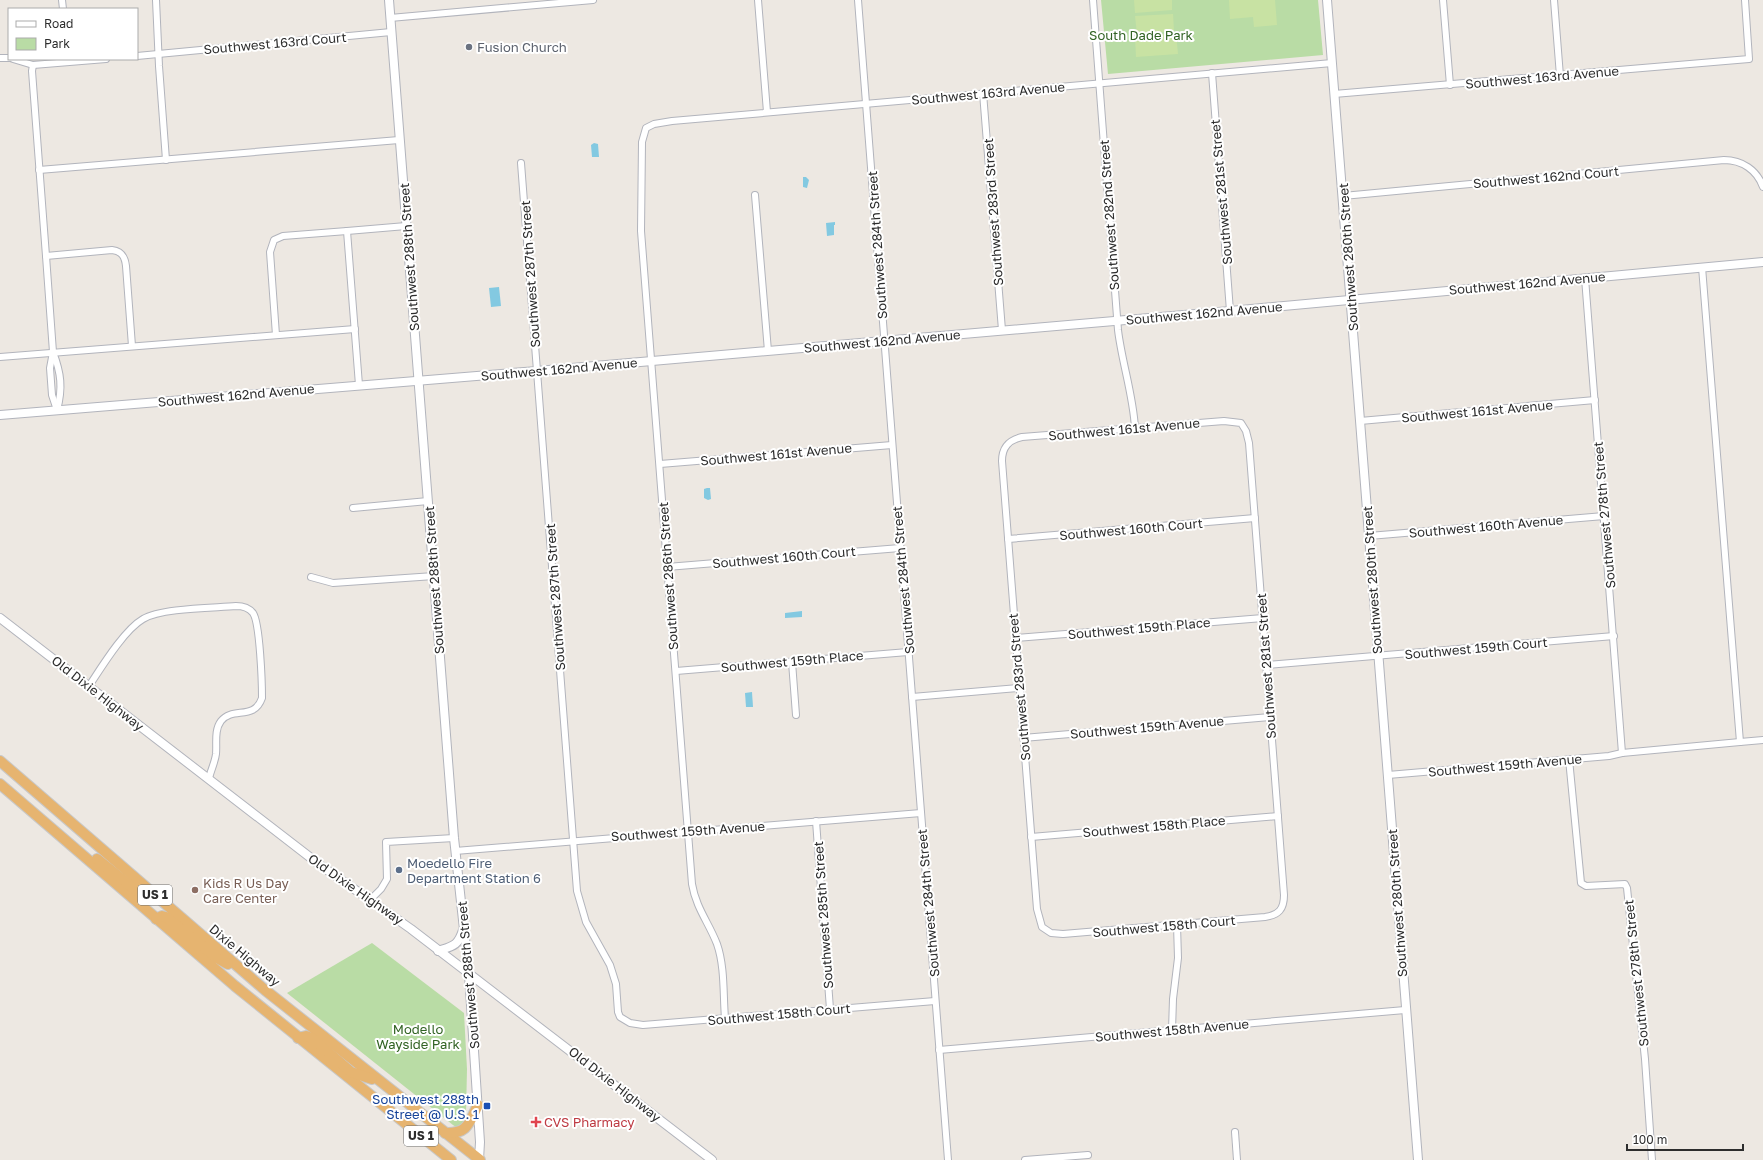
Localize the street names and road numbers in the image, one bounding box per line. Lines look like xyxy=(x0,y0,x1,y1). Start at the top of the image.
street label: Southwest 163rd Court xyxy=(203,29,347,57)
street label: Southwest 163rd Avenue xyxy=(1465,62,1619,92)
street label: Southwest 163rd Avenue xyxy=(911,78,1065,108)
street label: Southwest 281st Street xyxy=(1207,119,1235,265)
street label: Southwest 283rd Street xyxy=(980,138,1006,286)
street label: Southwest 282nd Street xyxy=(1096,139,1122,291)
street label: Southwest 162nd Court xyxy=(1472,163,1620,191)
street label: Southwest 284th Street xyxy=(864,170,890,320)
street label: Southwest 288th Street xyxy=(396,182,422,332)
street label: Southwest 280th Street xyxy=(1335,182,1361,332)
street label: Southwest 287th Street xyxy=(517,200,543,348)
street label: Southwest 162nd Avenue xyxy=(1448,268,1606,298)
street label: Southwest 162nd Avenue xyxy=(1125,298,1283,328)
street label: Southwest 162nd Avenue xyxy=(803,326,961,356)
street label: Southwest 162nd Avenue xyxy=(480,354,638,384)
street label: Southwest 162nd Avenue xyxy=(157,380,315,410)
street label: Southwest 161st Avenue xyxy=(1401,396,1553,426)
street label: Southwest 161st Avenue xyxy=(1048,414,1200,444)
street label: Southwest 161st Avenue xyxy=(700,439,852,469)
street label: Southwest 278th Street xyxy=(1590,441,1618,589)
street label: Southwest 286th Street xyxy=(655,501,681,651)
street label: Southwest 288th Street xyxy=(421,505,447,655)
street label: Southwest 284th Street xyxy=(889,505,917,655)
street label: Southwest 280th Street xyxy=(1359,505,1385,655)
street label: Southwest 160th Avenue xyxy=(1408,511,1564,541)
street label: Southwest 160th Court xyxy=(1059,515,1203,543)
street label: Southwest 287th Street xyxy=(542,523,568,671)
street label: Southwest 160th Court xyxy=(712,543,856,571)
street label: Southwest 281st Street xyxy=(1253,593,1279,739)
street label: Southwest 283rd Street xyxy=(1005,613,1033,761)
street label: Southwest 159th Place xyxy=(1067,614,1211,642)
street label: Southwest 159th Court xyxy=(1404,634,1548,662)
street label: Southwest 159th Place xyxy=(720,647,864,675)
street label: Old Dixie Highway xyxy=(49,652,148,734)
street label: Southwest 159th Avenue xyxy=(1069,712,1225,742)
street label: Southwest 159th Avenue xyxy=(1427,750,1583,780)
street label: Southwest 158th Place xyxy=(1082,812,1226,840)
street label: Southwest 159th Avenue xyxy=(610,818,766,844)
street label: Southwest 284th Street xyxy=(914,828,942,978)
street label: Southwest 280th Street xyxy=(1384,828,1410,978)
street label: Southwest 285th Street xyxy=(810,840,836,990)
street label: Old Dixie Highway xyxy=(305,850,407,928)
road number: US 1 xyxy=(138,885,172,905)
street label: Southwest 278th Street xyxy=(1620,899,1652,1047)
street label: Southwest 288th Street xyxy=(454,900,482,1050)
street label: Southwest 158th Court xyxy=(1092,912,1236,940)
street label: Dixie Highway xyxy=(206,921,284,990)
street label: Southwest 158th Court xyxy=(707,1000,851,1028)
street label: Southwest 158th Avenue xyxy=(1094,1015,1250,1045)
street label: Old Dixie Highway xyxy=(566,1043,665,1125)
road number: US 1 xyxy=(404,1126,438,1146)

